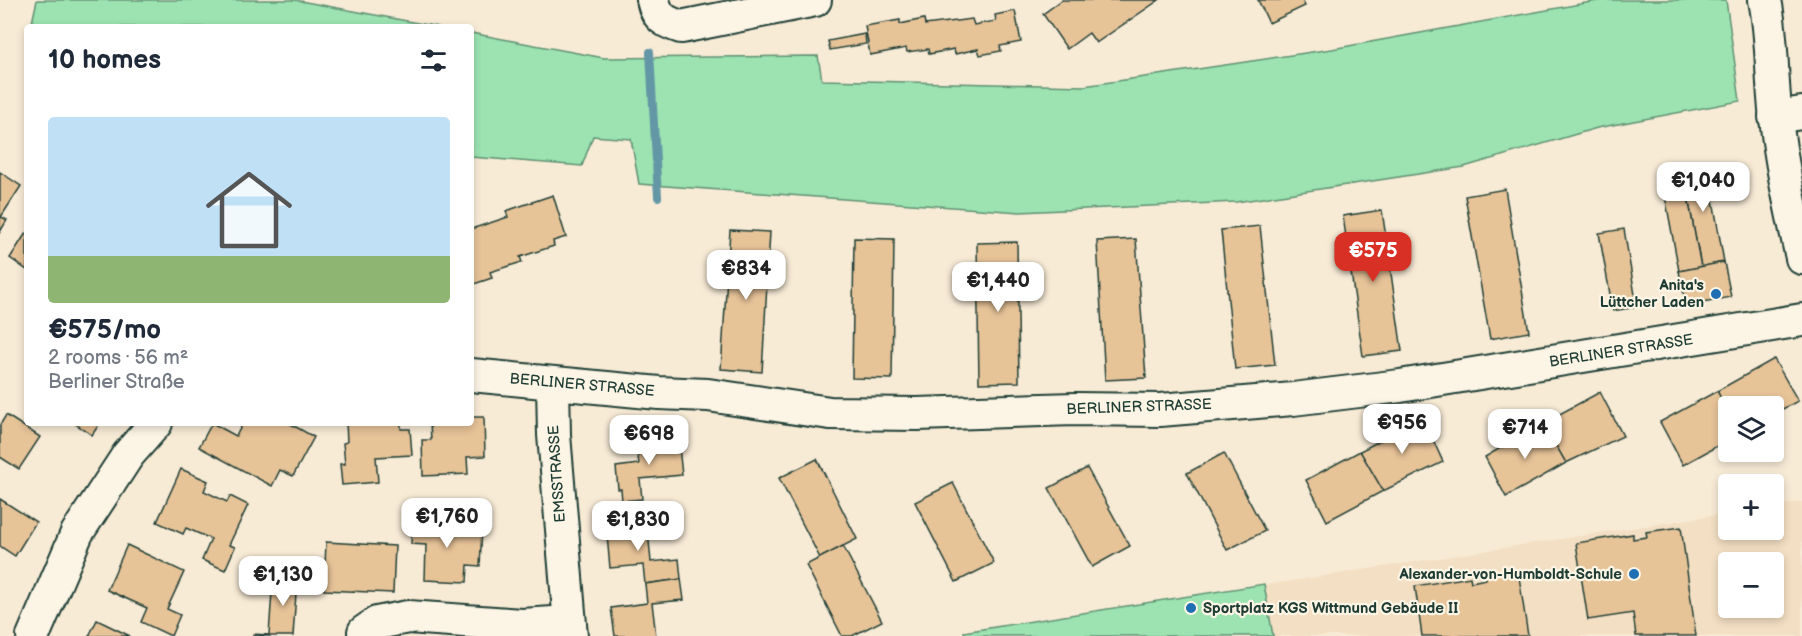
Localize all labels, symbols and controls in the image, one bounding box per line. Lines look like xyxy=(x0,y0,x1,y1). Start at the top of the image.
icon: filters xyxy=(417,44,450,77)
text: 10 homes xyxy=(48,45,161,76)
icon: home xyxy=(195,156,303,264)
pin: €1,040 xyxy=(1654,162,1752,213)
text: €1,040 xyxy=(1671,169,1735,193)
pin: €575 xyxy=(1337,232,1409,283)
text: €575 xyxy=(1348,239,1398,263)
pin: €834 xyxy=(710,250,782,301)
text: €834 xyxy=(721,257,771,281)
pin: €1,440 xyxy=(949,262,1047,313)
text: €1,440 xyxy=(966,269,1030,293)
place label: Anita's Lüttcher Laden xyxy=(1600,276,1704,312)
marker: Anita's Lüttcher Laden xyxy=(1709,287,1723,301)
text: €575/mo xyxy=(48,315,161,346)
street label: BERLINER STRASSE xyxy=(1548,330,1694,372)
text: 2 rooms · 56 m² xyxy=(48,346,188,370)
street label: BERLINER STRASSE xyxy=(509,369,655,401)
text: Berliner Straße xyxy=(48,370,185,394)
street label: BERLINER STRASSE xyxy=(1066,395,1212,419)
map controls xyxy=(1718,396,1784,618)
button: layers xyxy=(1718,396,1784,462)
pin: €956 xyxy=(1366,404,1438,455)
pin: €714 xyxy=(1489,409,1561,460)
text: €956 xyxy=(1377,411,1427,435)
pin: €698 xyxy=(613,415,685,466)
text: €714 xyxy=(1502,416,1548,440)
text: €698 xyxy=(624,422,674,446)
street label: EMSSTRASSE xyxy=(544,425,570,523)
button: + xyxy=(1718,474,1784,540)
pin: €1,760 xyxy=(398,498,496,549)
pin: €1,830 xyxy=(589,501,687,552)
text: €1,760 xyxy=(415,505,479,529)
text: €1,830 xyxy=(606,508,670,532)
button: − xyxy=(1718,552,1784,618)
pin: €1,130 xyxy=(234,556,332,607)
text: €1,130 xyxy=(253,563,313,587)
place label: Alexander-von-Humboldt-Schule xyxy=(1398,565,1622,584)
marker: Alexander-von-Humboldt-Schule xyxy=(1627,567,1641,581)
place label: Sportplatz KGS Wittmund Gebäude II xyxy=(1203,599,1458,618)
marker: Sportplatz KGS Wittmund Gebäude II xyxy=(1184,601,1198,615)

